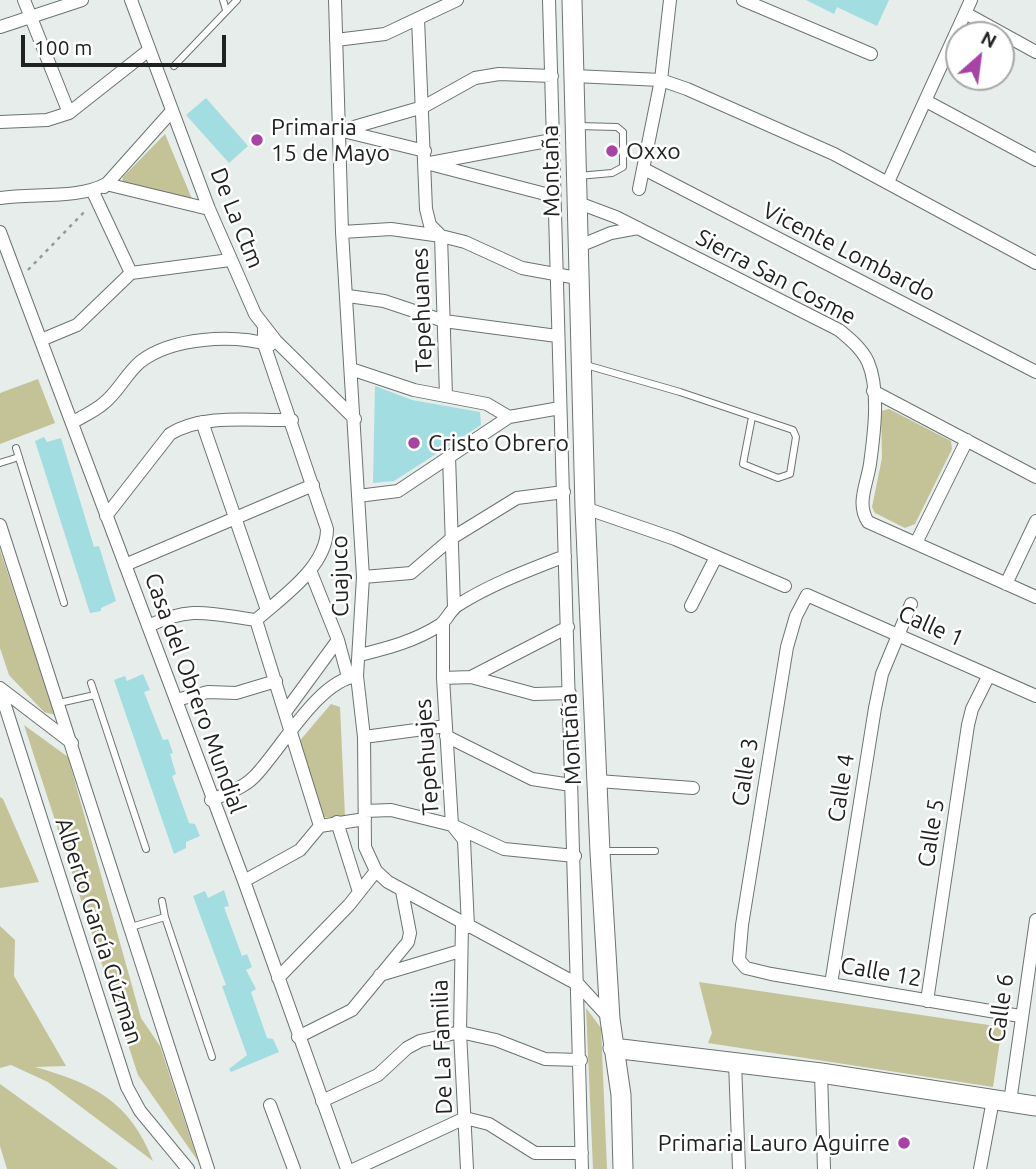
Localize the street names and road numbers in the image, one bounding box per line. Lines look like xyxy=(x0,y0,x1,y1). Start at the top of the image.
street label: Montaña xyxy=(536,125,566,217)
street label: De La Ctm xyxy=(204,164,270,272)
street label: Vicente Lombardo xyxy=(758,197,940,307)
street label: Sierra San Cosme xyxy=(691,223,861,331)
street label: Tepehuanes xyxy=(406,247,438,373)
street label: Cuajuco xyxy=(325,535,355,617)
street label: Casa del Obrero Mundial xyxy=(139,569,251,817)
street label: Calle 1 xyxy=(894,599,968,653)
street label: Montaña xyxy=(555,692,587,786)
street label: Tepehuajes xyxy=(409,698,445,816)
street label: Calle 3 xyxy=(726,736,764,808)
street label: Calle 4 xyxy=(822,752,860,824)
street label: Calle 5 xyxy=(912,797,950,869)
street label: Alberto García Gúzman xyxy=(49,814,149,1048)
street label: Calle 12 xyxy=(838,951,924,993)
street label: Calle 6 xyxy=(983,972,1019,1044)
street label: De La Familia xyxy=(426,979,458,1115)

